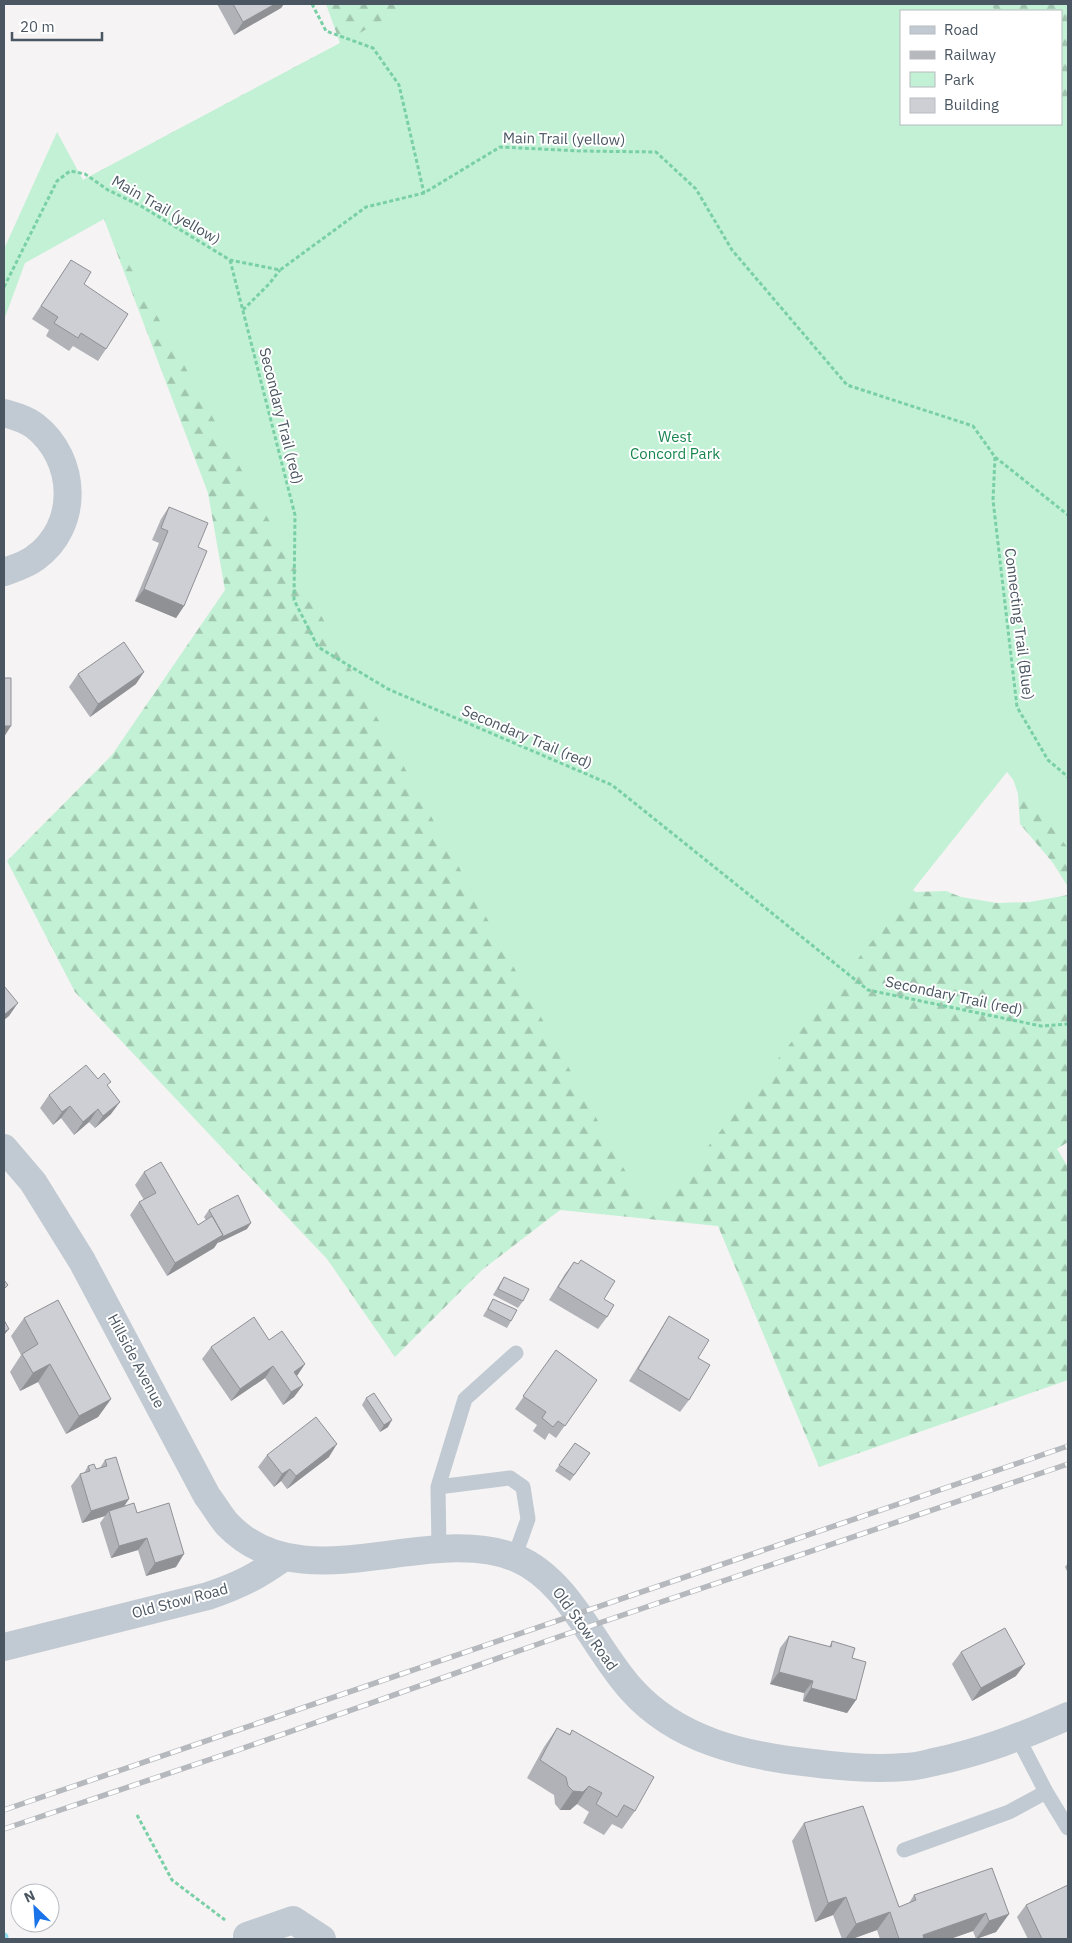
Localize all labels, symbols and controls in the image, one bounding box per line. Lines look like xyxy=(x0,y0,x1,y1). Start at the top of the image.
scale bar xyxy=(12,10,102,42)
legend xyxy=(900,10,1062,125)
text: 20 m xyxy=(20,17,55,36)
text: Road xyxy=(944,20,979,39)
text: Railway xyxy=(944,45,997,64)
text: Park xyxy=(944,70,974,89)
text: Building xyxy=(944,95,999,114)
street label: Main Trail (yellow) xyxy=(503,128,625,149)
street label: Main Trail (yellow) xyxy=(108,171,224,248)
street label: Secondary Trail (red) xyxy=(255,346,308,486)
park label: West Concord Park xyxy=(630,427,720,463)
street label: Connecting Trail (Blue) xyxy=(1001,547,1038,701)
street label: Secondary Trail (red) xyxy=(459,700,595,773)
street label: Secondary Trail (red) xyxy=(884,972,1024,1019)
street label: Hillside Avenue xyxy=(104,1310,169,1411)
street label: Old Stow Road xyxy=(130,1579,230,1622)
street label: Old Stow Road xyxy=(549,1583,622,1674)
north arrow xyxy=(10,1883,60,1933)
text: N xyxy=(21,1886,38,1907)

